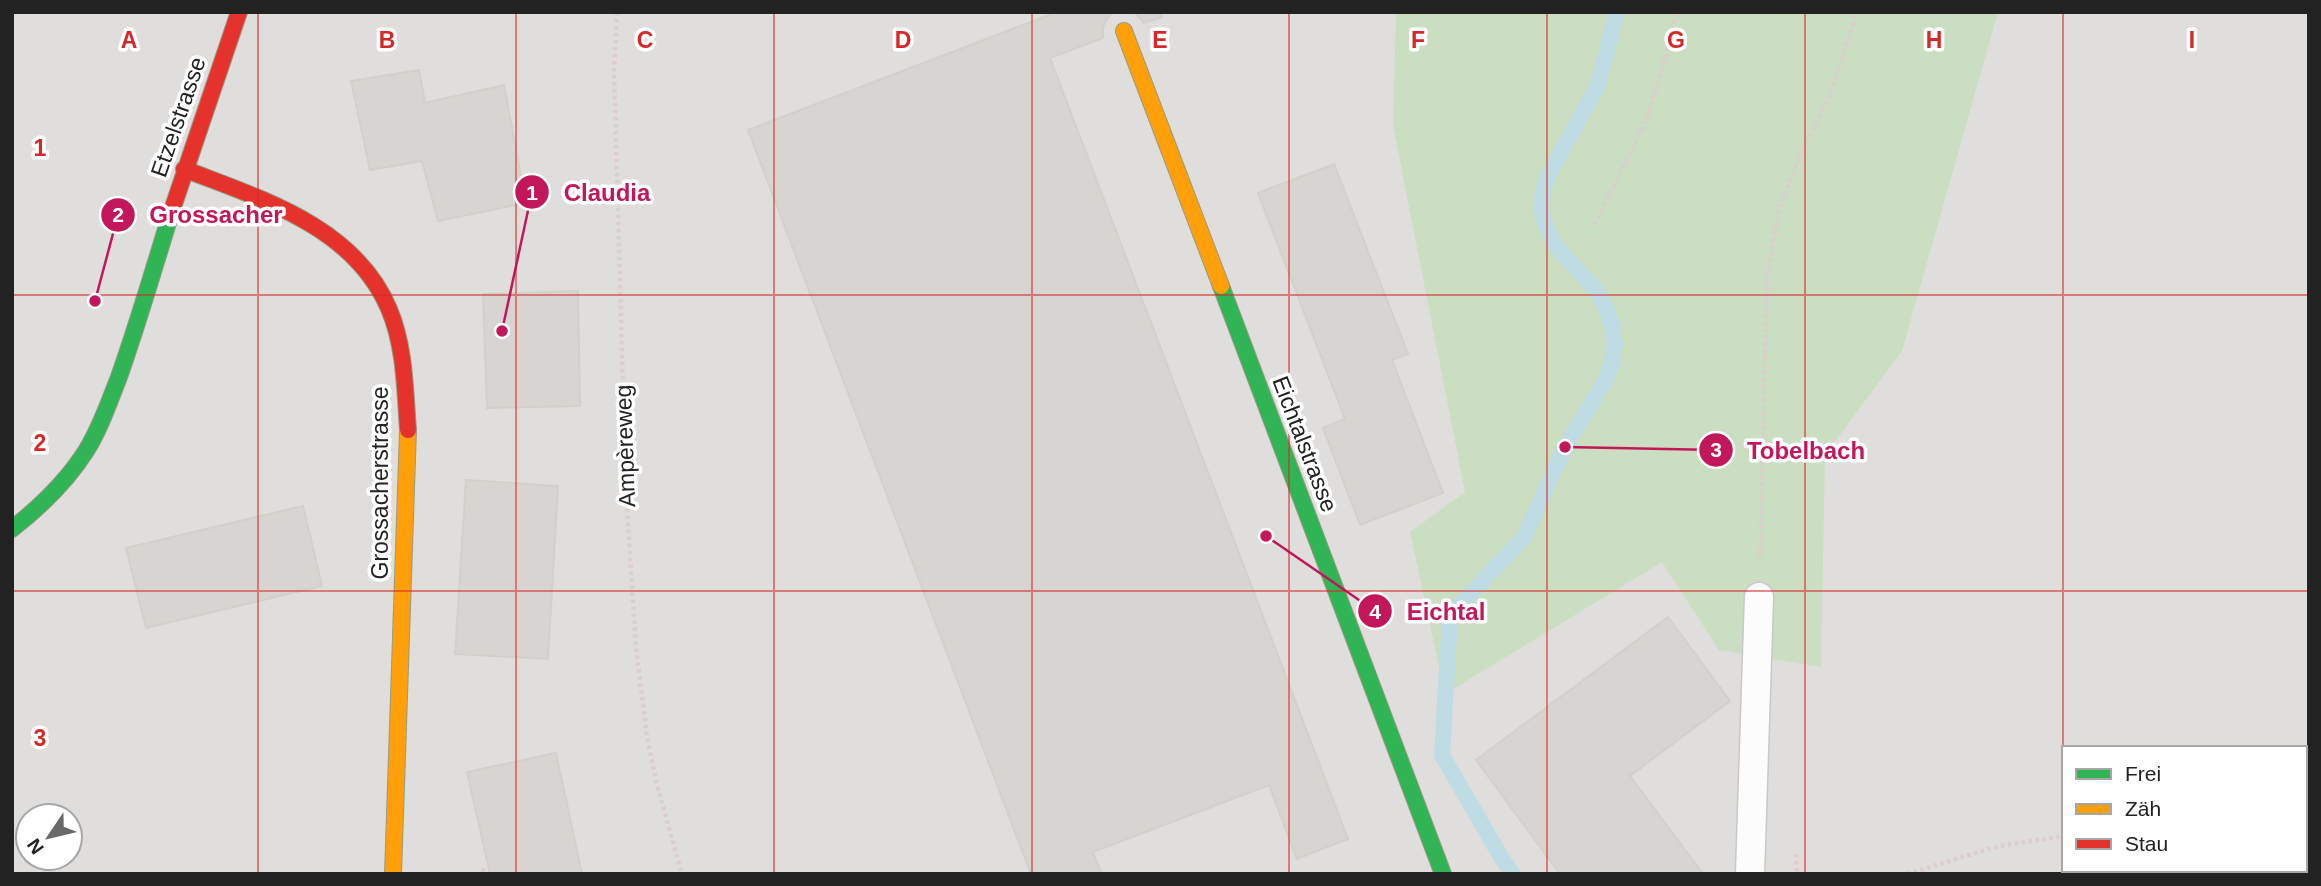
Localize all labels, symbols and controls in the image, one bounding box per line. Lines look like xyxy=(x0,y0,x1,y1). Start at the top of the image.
text: A xyxy=(121,27,137,53)
text: B xyxy=(379,27,395,53)
text: C xyxy=(637,27,653,53)
text: D xyxy=(895,27,911,53)
text: E xyxy=(1152,27,1168,53)
text: F xyxy=(1411,27,1425,53)
text: G xyxy=(1667,27,1685,53)
text: H xyxy=(1926,27,1942,53)
text: I xyxy=(2189,27,2195,53)
street label: Etzelstrasse xyxy=(145,54,211,180)
text: 1 xyxy=(34,135,47,161)
callout: Claudia xyxy=(515,170,665,215)
text: Claudia xyxy=(564,179,651,206)
text: 1 xyxy=(526,181,538,204)
callout: Grossacher xyxy=(100,192,296,237)
text: Grossacher xyxy=(149,201,283,228)
text: 2 xyxy=(112,203,124,226)
street label: Eichtalstrasse xyxy=(1267,373,1343,515)
street label: Ampèreweg xyxy=(610,384,640,508)
street label: Grossacherstrasse xyxy=(367,386,393,580)
callout: Tobelbach xyxy=(1698,428,1879,473)
text: 2 xyxy=(34,430,46,456)
text: Tobelbach xyxy=(1747,437,1865,464)
text: 3 xyxy=(1710,438,1722,461)
callout: Eichtal xyxy=(1357,589,1499,634)
text: Eichtal xyxy=(1407,598,1485,625)
text: 4 xyxy=(1369,600,1381,623)
text: 3 xyxy=(34,725,46,751)
legend xyxy=(2062,746,2307,872)
text: Frei xyxy=(2125,762,2161,785)
text: Zäh xyxy=(2125,797,2161,820)
north arrow xyxy=(14,802,84,872)
text: Stau xyxy=(2125,832,2168,855)
text: N xyxy=(23,835,48,858)

